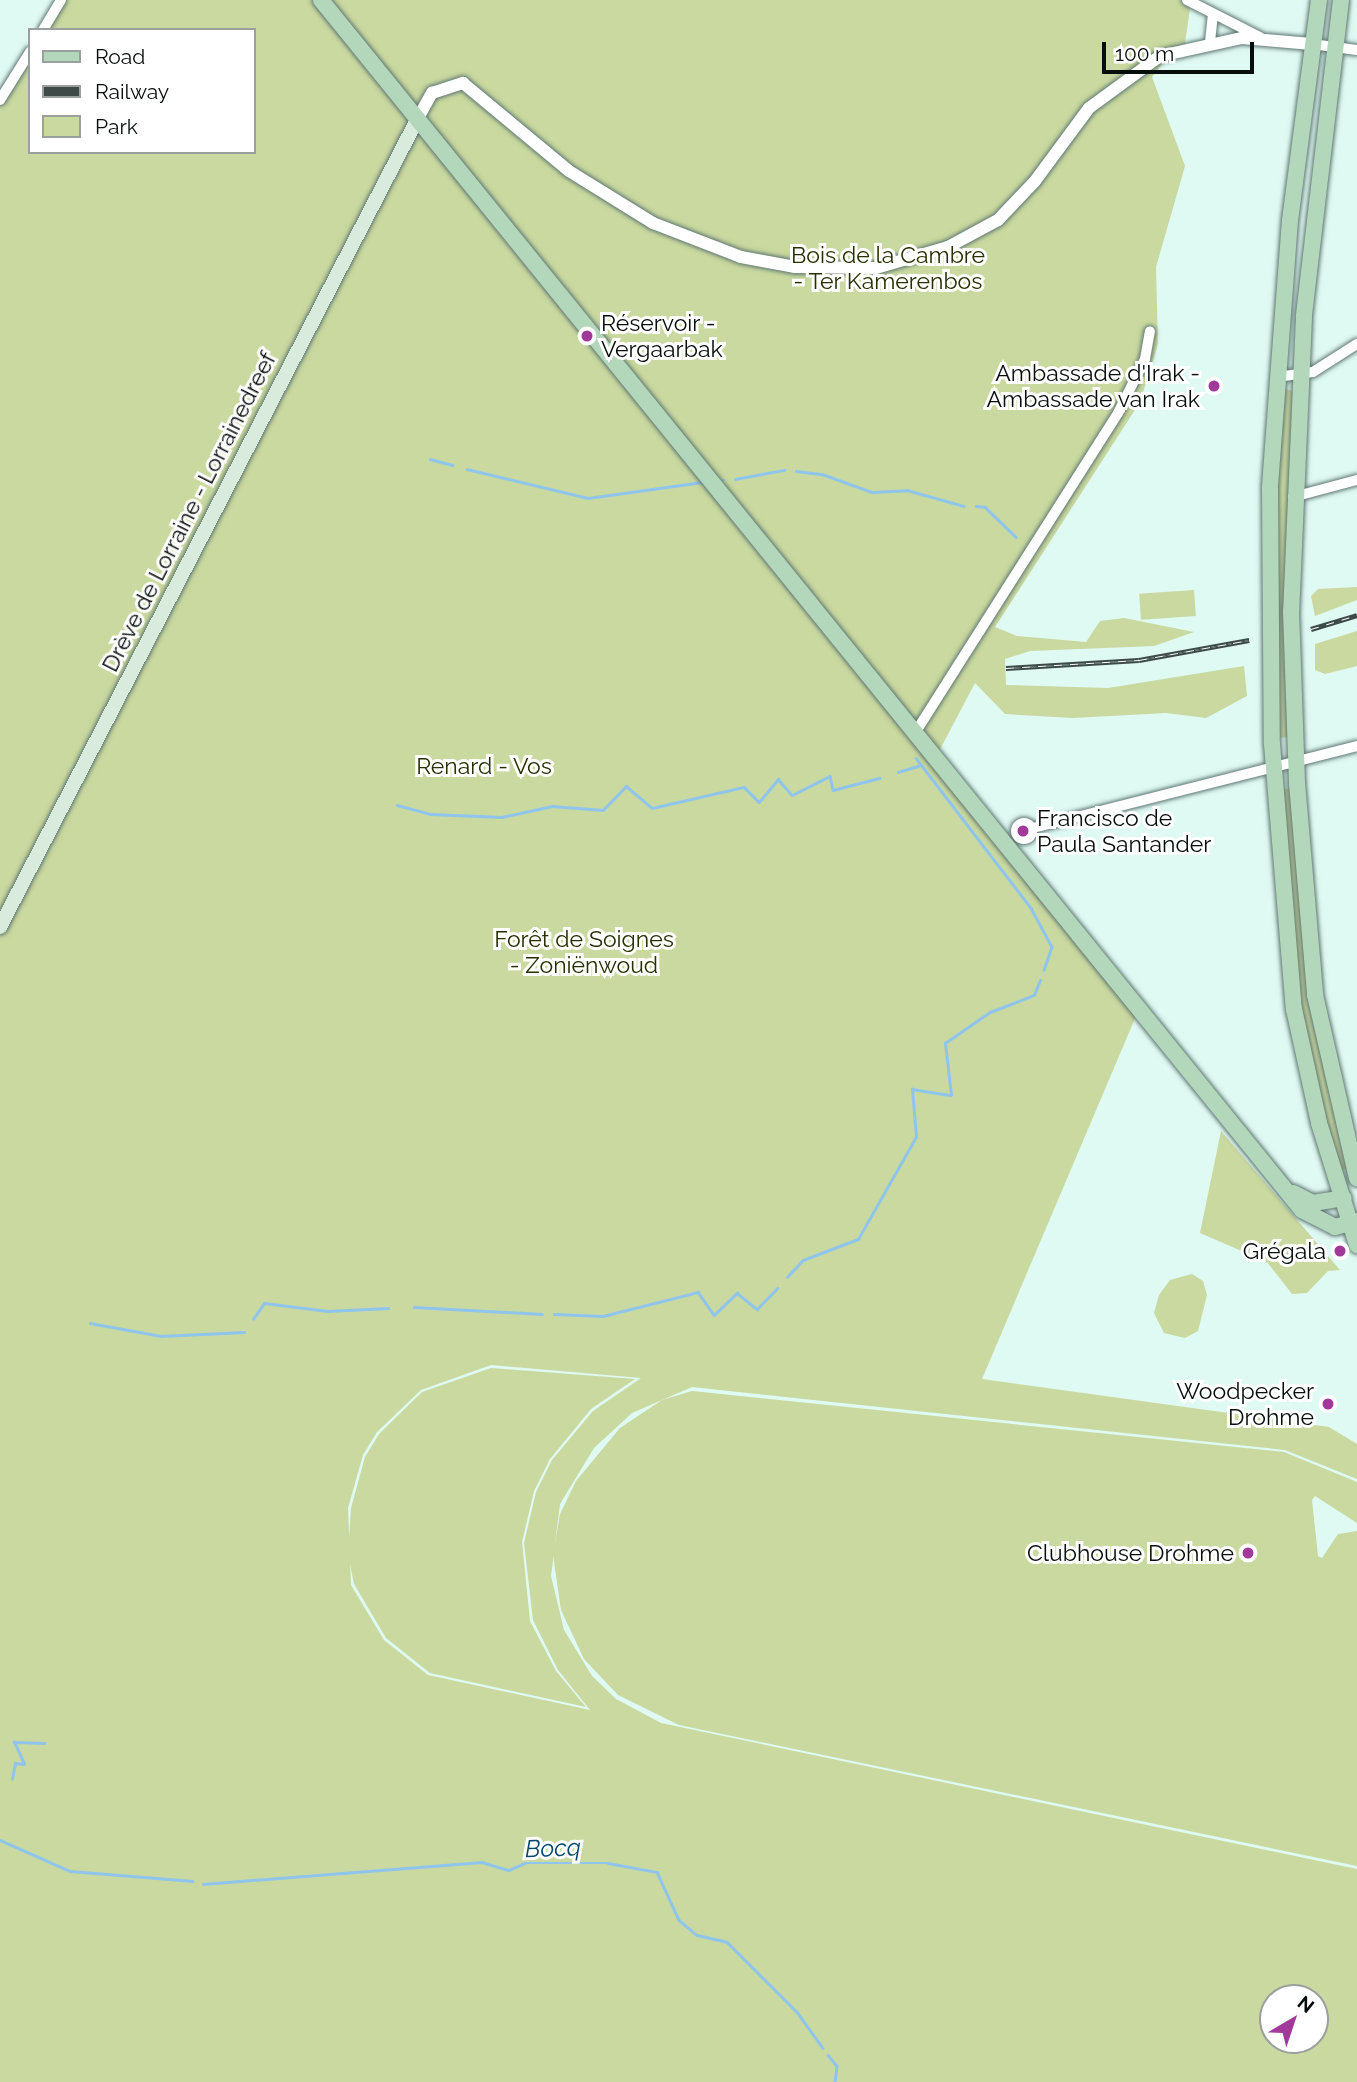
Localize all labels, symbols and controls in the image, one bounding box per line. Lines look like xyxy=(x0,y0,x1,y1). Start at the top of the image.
legend xyxy=(28,28,256,154)
scale bar xyxy=(1105,28,1257,72)
text: 100 m xyxy=(1115,41,1174,66)
text: Road xyxy=(95,44,145,69)
text: Railway xyxy=(95,79,169,104)
text: Park xyxy=(95,114,138,139)
park label: Bois de la Cambre - Ter Kamerenbos xyxy=(791,241,985,295)
place label: Réservoir - Vergaarbak xyxy=(601,309,723,363)
marker: Réservoir - Vergaarbak xyxy=(579,328,595,344)
street label: Drève de Lorraine - Lorrainedreef xyxy=(96,348,282,676)
place label: Ambassade d'Irak - Ambassade van Irak xyxy=(986,359,1200,413)
marker: Ambassade d'Irak - Ambassade van Irak xyxy=(1206,378,1222,394)
park label: Renard - Vos xyxy=(416,752,552,780)
place label: Francisco de Paula Santander xyxy=(1037,804,1211,858)
marker: Francisco de Paula Santander xyxy=(1015,823,1031,839)
park label: Forêt de Soignes - Zoniënwoud xyxy=(494,925,674,979)
place label: Grégala xyxy=(1243,1237,1326,1265)
marker: Grégala xyxy=(1332,1243,1348,1259)
place label: Woodpecker Drohme xyxy=(1176,1377,1314,1431)
marker: Woodpecker Drohme xyxy=(1320,1396,1336,1412)
place label: Clubhouse Drohme xyxy=(1027,1539,1234,1567)
marker: Clubhouse Drohme xyxy=(1240,1545,1256,1561)
water label: Bocq xyxy=(525,1833,581,1863)
north arrow xyxy=(1259,1984,1329,2054)
text: N xyxy=(1293,1991,1319,2017)

